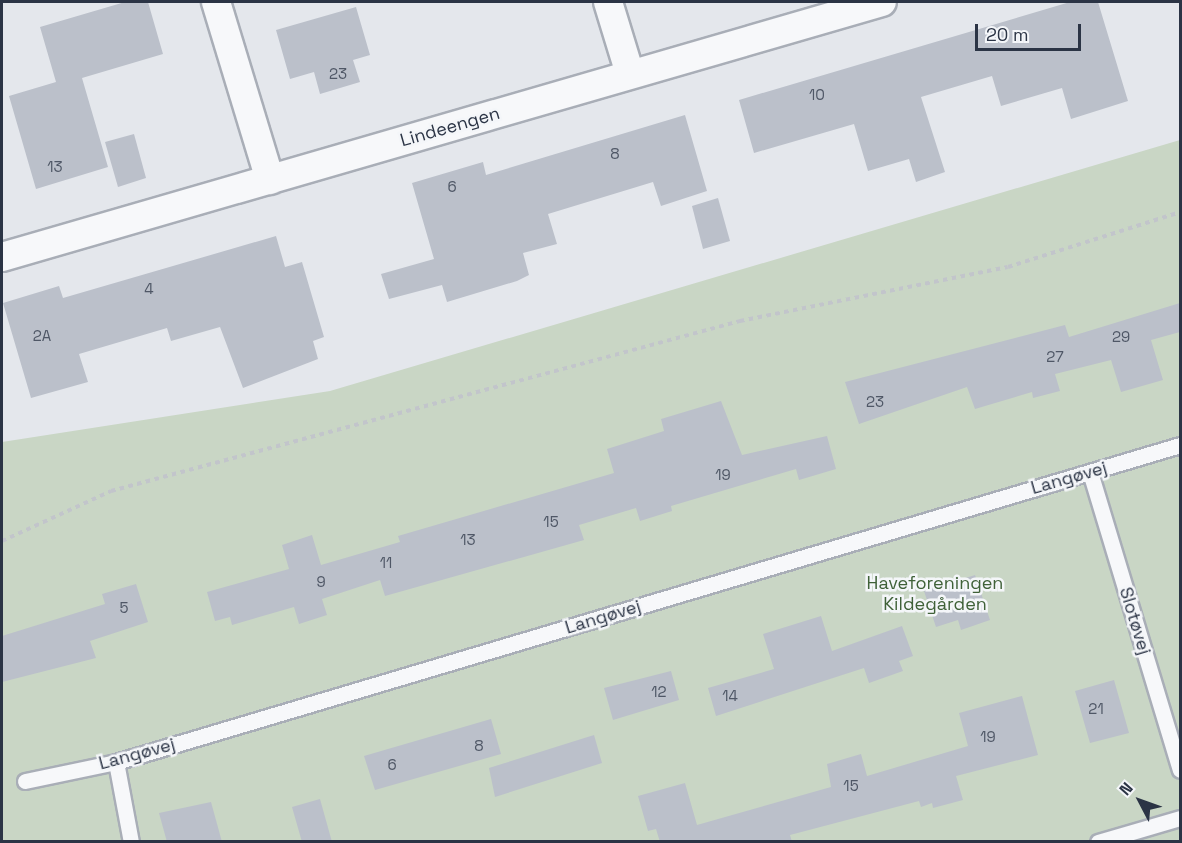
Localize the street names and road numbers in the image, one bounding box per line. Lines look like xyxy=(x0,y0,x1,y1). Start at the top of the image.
street label: Lindeengen xyxy=(398,102,502,152)
street label: Langøvej xyxy=(1029,457,1109,499)
street label: Slotøvej xyxy=(1115,585,1155,657)
street label: Langøvej xyxy=(563,595,643,639)
street label: Langøvej xyxy=(97,733,177,775)

